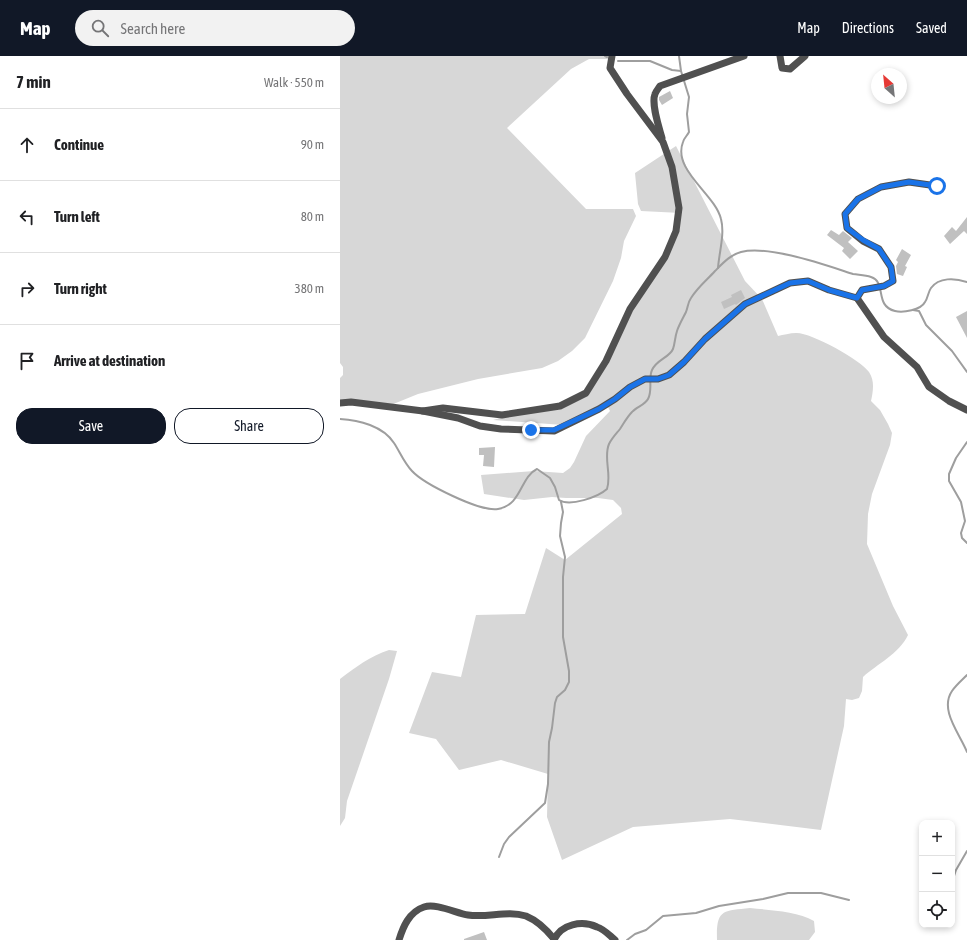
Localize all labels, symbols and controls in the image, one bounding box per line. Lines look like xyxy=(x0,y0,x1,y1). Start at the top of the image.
search box xyxy=(75,10,355,46)
text: Map xyxy=(20,17,51,39)
icon: search xyxy=(89,17,111,39)
text: Search here xyxy=(121,20,185,37)
text: Map xyxy=(797,20,820,36)
text: Directions xyxy=(842,20,894,36)
text: Saved xyxy=(916,20,947,36)
north arrow xyxy=(871,68,907,104)
text: 7 min xyxy=(16,72,51,92)
text: Walk · 550 m xyxy=(264,75,324,90)
icon: ahead xyxy=(16,134,38,156)
text: Continue xyxy=(54,136,104,153)
text: 90 m xyxy=(301,137,324,152)
route start xyxy=(928,177,946,195)
icon: left xyxy=(16,206,38,228)
text: Turn left xyxy=(54,208,100,225)
text: 80 m xyxy=(301,209,324,224)
icon: right xyxy=(16,278,38,300)
text: Turn right xyxy=(54,280,107,297)
text: 380 m xyxy=(295,281,324,296)
icon: arrive xyxy=(16,350,38,372)
text: Arrive at destination xyxy=(54,352,165,369)
button: Save xyxy=(16,408,166,444)
button: Share xyxy=(174,408,324,444)
route end xyxy=(522,421,540,439)
map controls xyxy=(919,820,955,928)
button: + xyxy=(919,820,955,856)
button: − xyxy=(919,856,955,892)
button: locate xyxy=(919,892,955,928)

